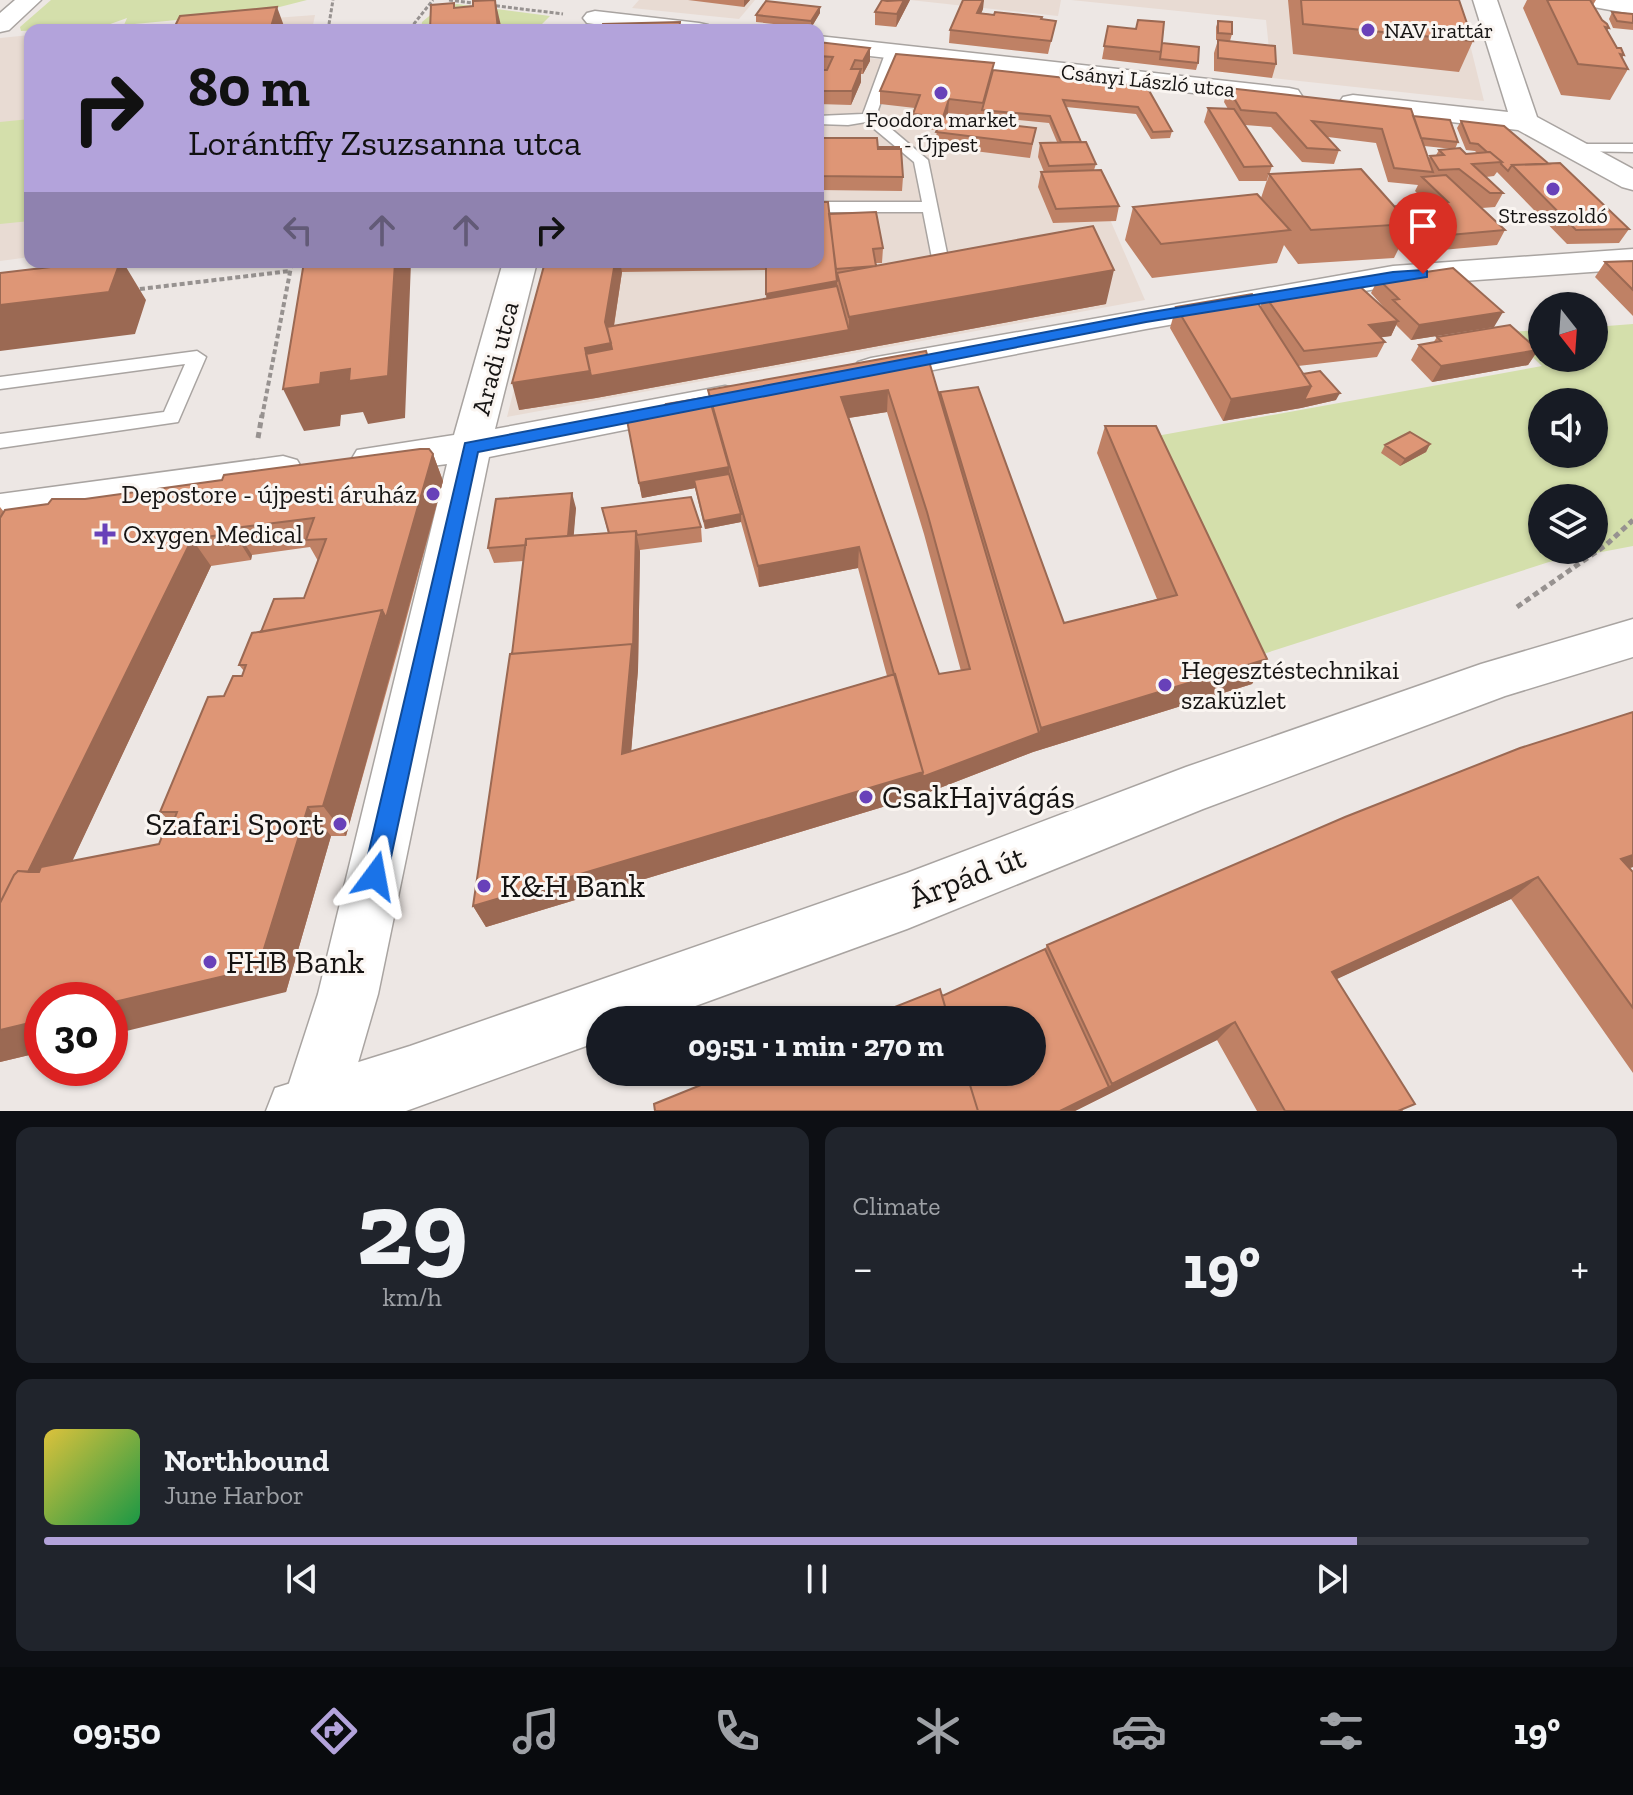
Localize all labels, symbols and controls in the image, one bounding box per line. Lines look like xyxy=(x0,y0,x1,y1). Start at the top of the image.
place label: NAV irattár xyxy=(1384,17,1493,44)
marker: NAV irattár xyxy=(1359,21,1377,39)
text: 80 m xyxy=(188,53,310,120)
icon: right xyxy=(56,56,160,160)
street label: Csányi László utca xyxy=(1060,58,1237,103)
marker: Foodora market - Újpest xyxy=(932,84,950,102)
place label: Foodora market - Újpest xyxy=(866,106,1017,158)
text: Lorántffy Zsuzsanna utca xyxy=(188,121,581,164)
marker: Stresszoldó xyxy=(1544,180,1562,198)
pin xyxy=(1389,192,1457,274)
place label: Stresszoldó xyxy=(1498,202,1608,229)
icon: arrive xyxy=(1401,204,1445,248)
icon: left xyxy=(276,208,320,252)
icon: ahead xyxy=(360,208,404,252)
icon: ahead xyxy=(444,208,488,252)
icon: right xyxy=(528,208,572,252)
north arrow xyxy=(1528,292,1608,372)
map controls xyxy=(1528,292,1608,564)
street label: Aradi utca xyxy=(464,297,526,418)
button: sound xyxy=(1528,388,1608,468)
place label: Depostore - újpesti áruház xyxy=(121,478,417,510)
button: layers xyxy=(1528,484,1608,564)
marker: Depostore - újpesti áruház xyxy=(424,485,442,503)
place label: Oxygen Medical xyxy=(123,518,303,550)
marker: Oxygen Medical xyxy=(94,523,116,545)
place label: Hegesztéstechnikai szaküzlet xyxy=(1181,654,1399,716)
marker: Hegesztéstechnikai szaküzlet xyxy=(1156,676,1174,694)
place label: CsakHajvágás xyxy=(882,778,1075,816)
marker: CsakHajvágás xyxy=(857,788,875,806)
place label: Szafari Sport xyxy=(145,805,324,843)
marker: Szafari Sport xyxy=(331,815,349,833)
position arrow xyxy=(333,834,417,918)
street label: Árpád út xyxy=(903,837,1031,917)
place label: K&H Bank xyxy=(500,867,645,905)
marker: K&H Bank xyxy=(475,877,493,895)
place label: FHB Bank xyxy=(226,943,365,981)
marker: FHB Bank xyxy=(201,953,219,971)
speed limit sign: 30 xyxy=(24,982,128,1086)
text: 09:51 · 1 min · 270 m xyxy=(688,1028,944,1064)
text: 29 xyxy=(357,1166,468,1291)
text: Climate xyxy=(853,1190,940,1222)
text: 19° xyxy=(1183,1231,1261,1303)
text: − xyxy=(853,1241,873,1294)
text: + xyxy=(1570,1241,1589,1294)
text: km/h xyxy=(383,1281,442,1313)
text: Northbound xyxy=(164,1443,329,1479)
text: June Harbor xyxy=(164,1479,304,1511)
icon: previous xyxy=(280,1557,324,1601)
icon: pause xyxy=(795,1557,839,1601)
icon: next xyxy=(1310,1557,1354,1601)
icon: directions xyxy=(306,1703,362,1759)
icon: music xyxy=(508,1703,564,1759)
icon: phone xyxy=(709,1703,765,1759)
icon: climate xyxy=(910,1703,966,1759)
icon: car xyxy=(1111,1703,1167,1759)
icon: filters xyxy=(1313,1703,1369,1759)
text: 09:50 xyxy=(73,1710,161,1753)
text: 19° xyxy=(1514,1710,1560,1753)

